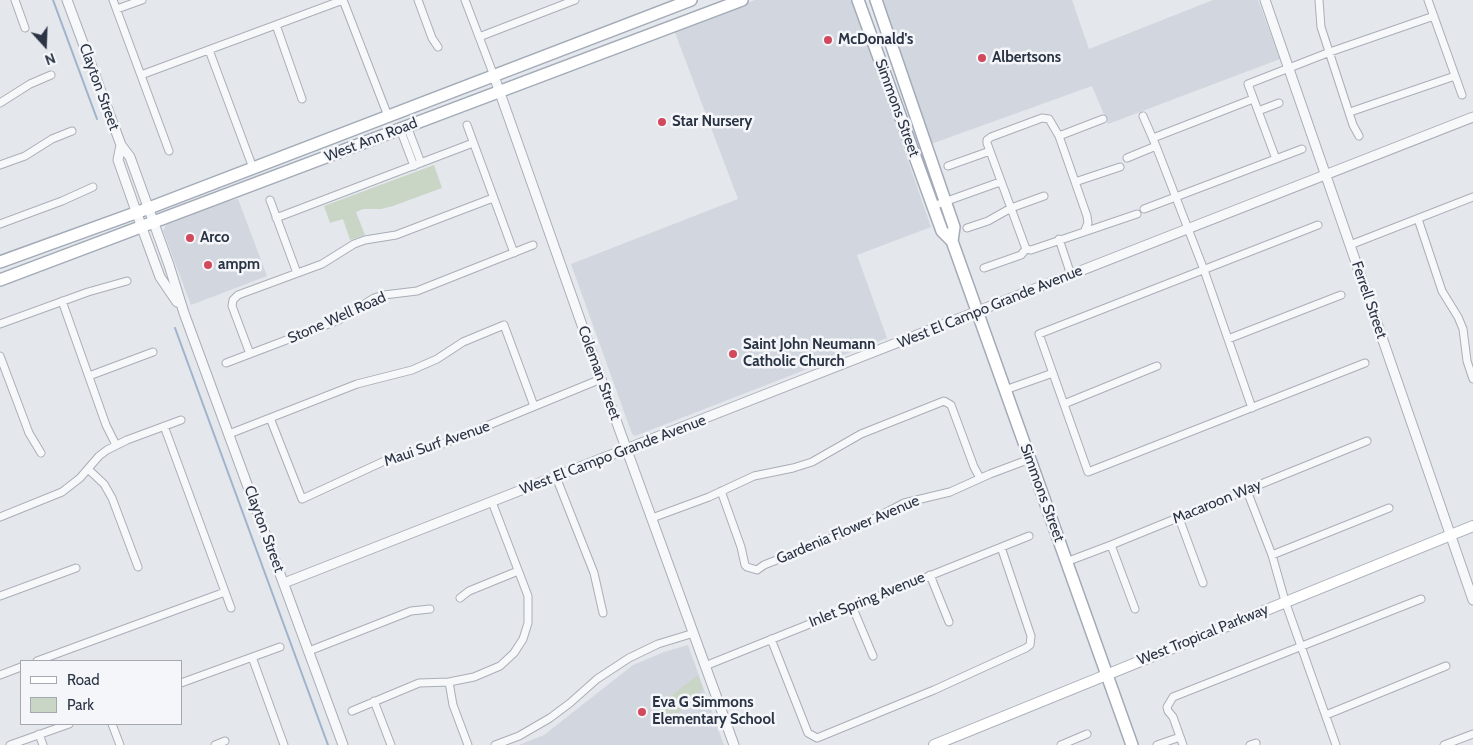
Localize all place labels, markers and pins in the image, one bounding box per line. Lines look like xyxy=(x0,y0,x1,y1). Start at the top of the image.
place label: McDonald's xyxy=(838,31,913,49)
marker: McDonald's xyxy=(822,34,834,46)
place label: Albertsons xyxy=(992,49,1061,67)
marker: Albertsons xyxy=(976,52,988,64)
place label: Star Nursery xyxy=(672,113,752,131)
marker: Star Nursery xyxy=(656,116,668,128)
place label: Arco xyxy=(200,229,230,247)
marker: Arco xyxy=(184,232,196,244)
place label: ampm xyxy=(218,256,260,274)
marker: ampm xyxy=(202,259,214,271)
place label: Saint John Neumann Catholic Church xyxy=(743,336,875,371)
marker: Saint John Neumann Catholic Church xyxy=(727,348,739,360)
place label: Eva G Simmons Elementary School xyxy=(652,694,775,729)
marker: Eva G Simmons Elementary School xyxy=(636,706,648,718)

